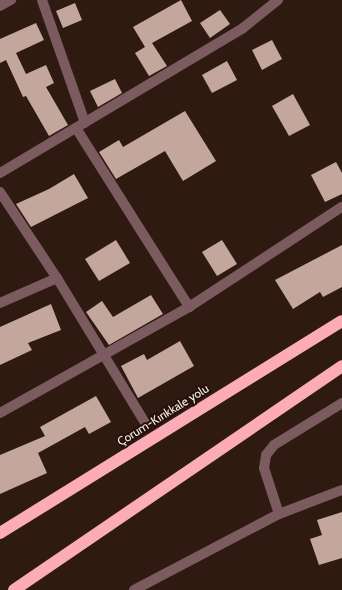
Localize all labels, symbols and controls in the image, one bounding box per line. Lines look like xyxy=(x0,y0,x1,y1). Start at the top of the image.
street label: Çorum-Kırıkkale yolu xyxy=(115,381,211,449)

